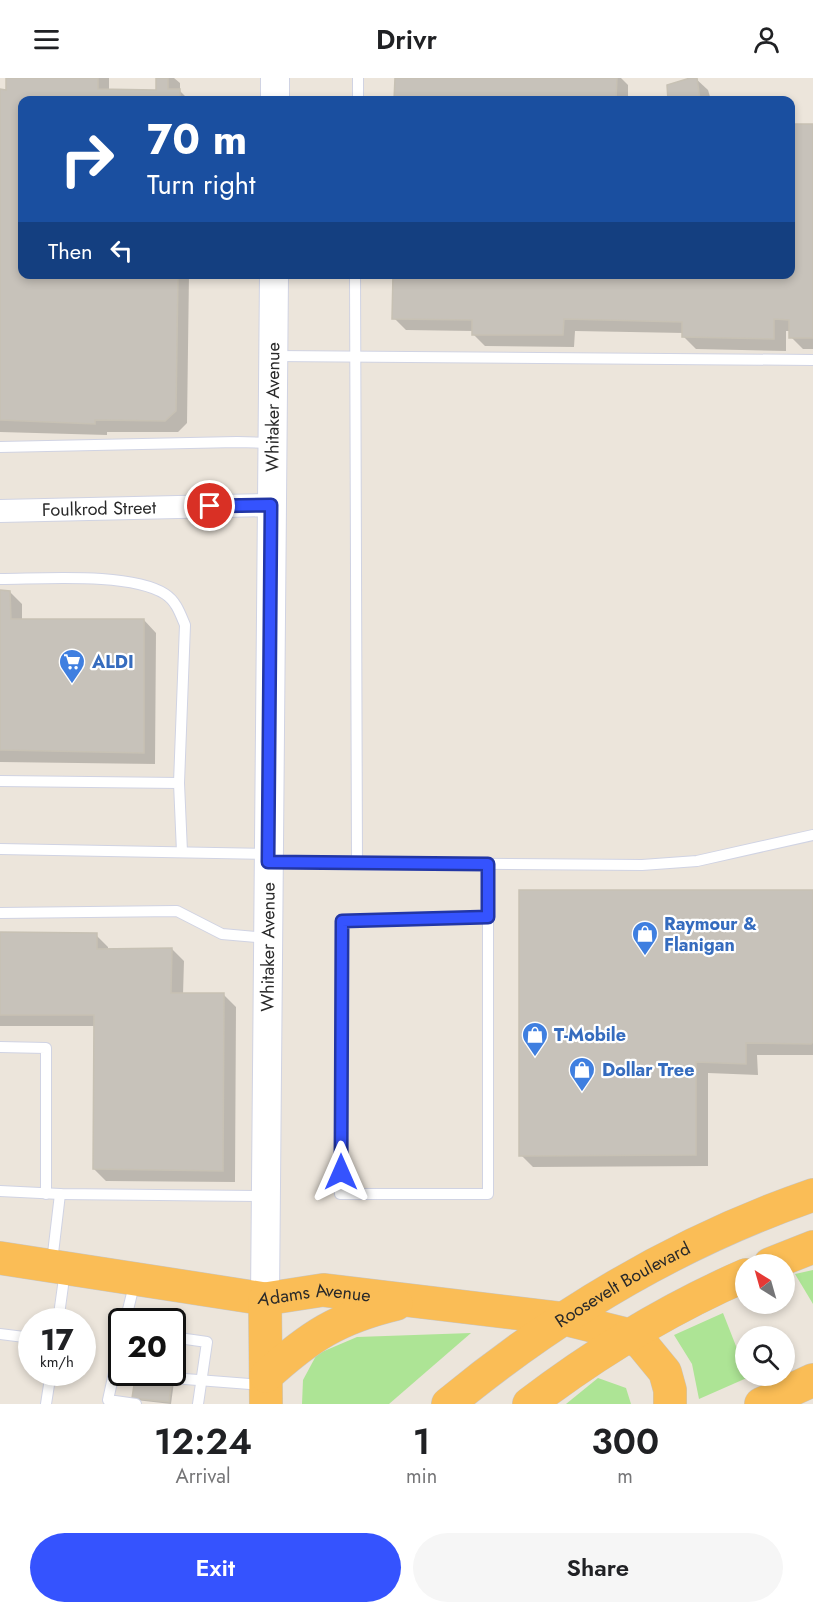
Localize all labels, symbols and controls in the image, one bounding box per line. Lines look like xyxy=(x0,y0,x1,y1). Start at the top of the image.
text: Drivr xyxy=(376,20,437,59)
icon: menu xyxy=(30,23,63,56)
icon: person xyxy=(750,23,783,56)
text: 70 m xyxy=(147,109,247,170)
icon: right xyxy=(48,120,126,198)
text: Turn right xyxy=(147,165,255,204)
icon: left xyxy=(105,234,138,267)
text: Then xyxy=(48,235,93,267)
street label: Whitaker Avenue xyxy=(259,342,286,472)
pin xyxy=(184,480,235,531)
icon: arrive xyxy=(193,489,226,522)
street label: Foulkrod Street xyxy=(42,495,157,523)
supermarket icon: ALDI xyxy=(57,647,87,685)
place label: ALDI xyxy=(91,649,134,675)
street label: Whitaker Avenue xyxy=(255,882,282,1012)
place label: Raymour & Flanigan xyxy=(664,911,757,958)
shop icon: Raymour & Flanigan xyxy=(630,919,660,957)
shop icon: T-Mobile xyxy=(520,1020,550,1058)
place label: T-Mobile xyxy=(554,1022,626,1048)
shop icon: Dollar Tree xyxy=(567,1055,597,1093)
place label: Dollar Tree xyxy=(602,1057,694,1083)
position arrow xyxy=(309,1140,373,1204)
street label: Roosevelt Boulevard xyxy=(550,1235,695,1334)
north arrow xyxy=(735,1254,795,1314)
map controls xyxy=(735,1254,795,1386)
street label: Adams Avenue xyxy=(256,1277,372,1313)
speed limit sign: 20 xyxy=(108,1308,186,1386)
text: 17 xyxy=(40,1318,74,1361)
button: search xyxy=(735,1326,795,1386)
text: km/h xyxy=(40,1351,74,1373)
text: 12:24 xyxy=(154,1415,252,1467)
text: 1 xyxy=(413,1415,431,1467)
text: 300 xyxy=(591,1415,659,1467)
text: Arrival xyxy=(175,1462,231,1491)
text: min xyxy=(406,1462,437,1491)
text: m xyxy=(617,1462,633,1491)
button: Exit xyxy=(30,1533,401,1602)
button: Share xyxy=(413,1533,783,1602)

